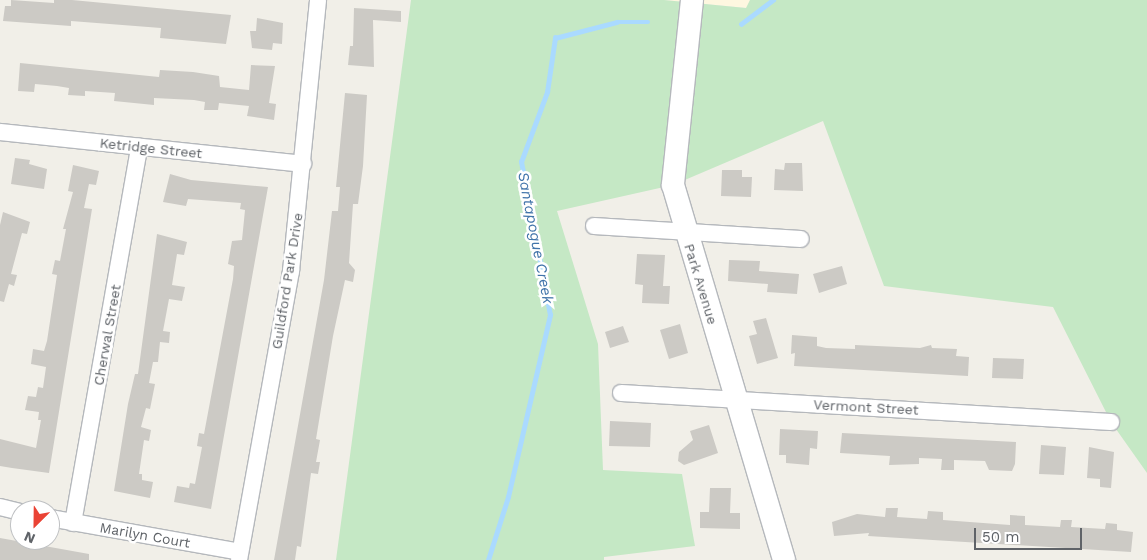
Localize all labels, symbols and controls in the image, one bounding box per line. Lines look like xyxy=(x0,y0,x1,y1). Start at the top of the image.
street label: Ketridge Street xyxy=(99,134,203,162)
water label: Santapogue Creek xyxy=(513,171,557,305)
street label: Guildford Park Drive xyxy=(268,212,306,350)
street label: Park Avenue xyxy=(681,241,721,327)
street label: Cherwal Street xyxy=(90,283,124,387)
street label: Vermont Street xyxy=(813,396,919,418)
north arrow xyxy=(10,500,60,550)
scale bar xyxy=(977,518,1084,550)
street label: Marilyn Court xyxy=(98,519,192,551)
text: N xyxy=(22,528,37,547)
text: 50 m xyxy=(982,528,1019,546)

